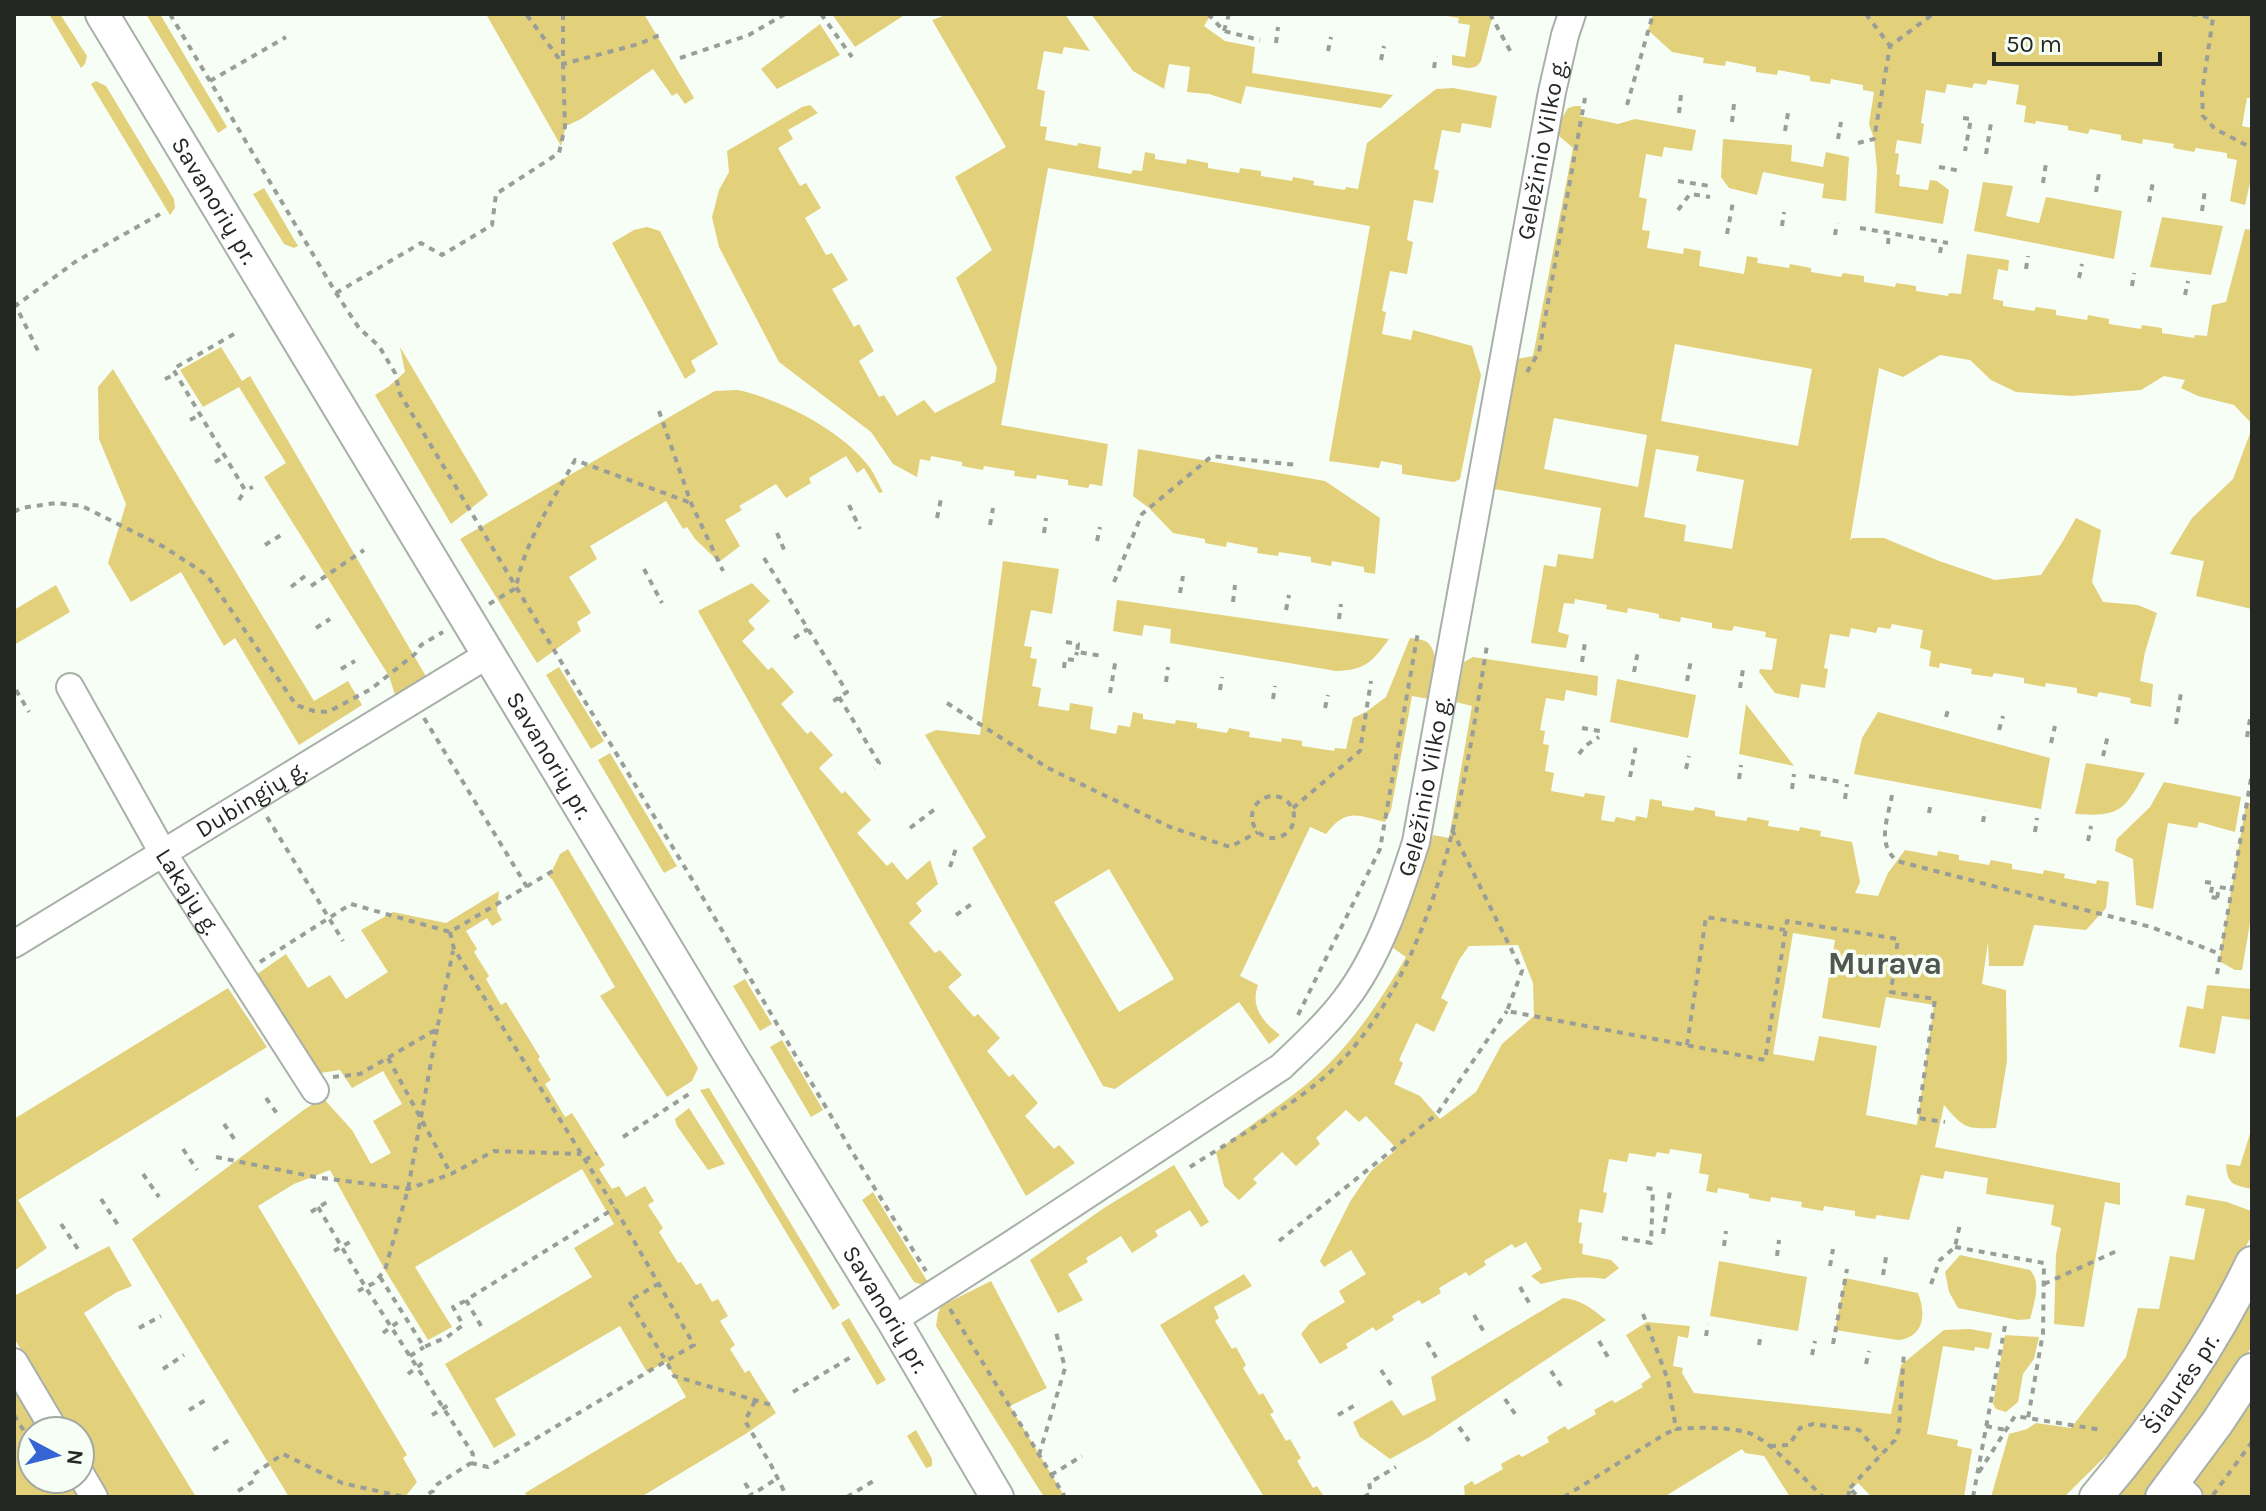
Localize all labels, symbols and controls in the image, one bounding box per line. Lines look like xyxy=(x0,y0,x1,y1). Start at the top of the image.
scale bar xyxy=(1994,16,2160,66)
text: 50 m xyxy=(2006,30,2062,58)
street label: Geležinio Vilko g. xyxy=(1511,56,1573,242)
street label: Savanorių pr. xyxy=(166,132,264,269)
street label: Savanorių pr. xyxy=(500,687,599,824)
street label: Geležinio Vilko g. xyxy=(1392,694,1456,880)
street label: Dubingių g. xyxy=(191,755,312,844)
street label: Lakajų g. xyxy=(150,843,226,940)
district label: Murava xyxy=(1828,945,1942,982)
street label: Savanorių pr. xyxy=(837,1240,935,1378)
street label: Šiaurės pr. xyxy=(2136,1328,2225,1440)
north arrow xyxy=(16,1415,96,1495)
text: N xyxy=(61,1448,89,1467)

